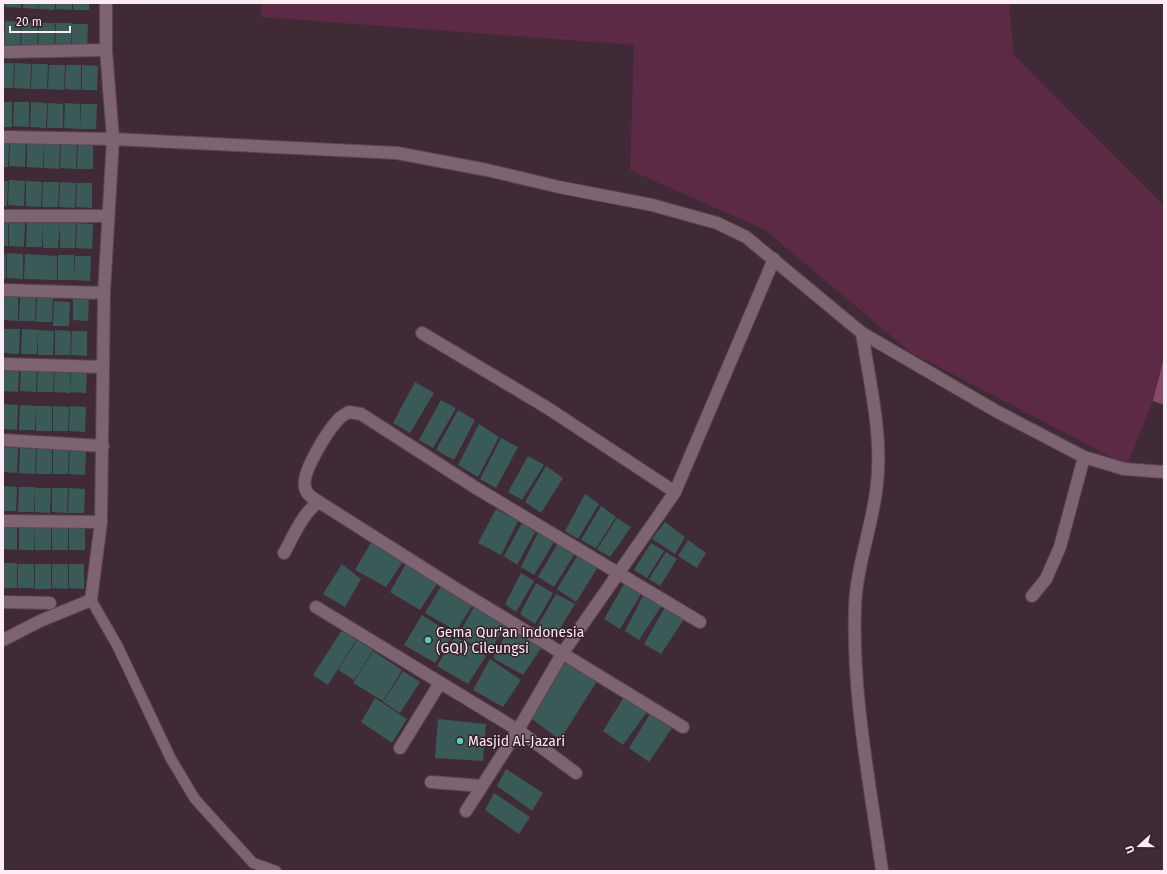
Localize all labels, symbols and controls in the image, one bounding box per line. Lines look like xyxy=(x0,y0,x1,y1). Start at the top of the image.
scale bar xyxy=(10,8,70,34)
text: 20 m xyxy=(16,15,42,29)
place label: Gema Qur'an Indonesia (GQI) Cileungsi xyxy=(436,624,584,657)
marker: Gema Qur'an Indonesia (GQI) Cileungsi xyxy=(423,635,433,645)
place label: Masjid Al-Jazari xyxy=(468,733,565,750)
marker: Masjid Al-Jazari xyxy=(455,736,465,746)
north arrow xyxy=(1119,826,1159,866)
text: U xyxy=(1123,844,1137,855)

